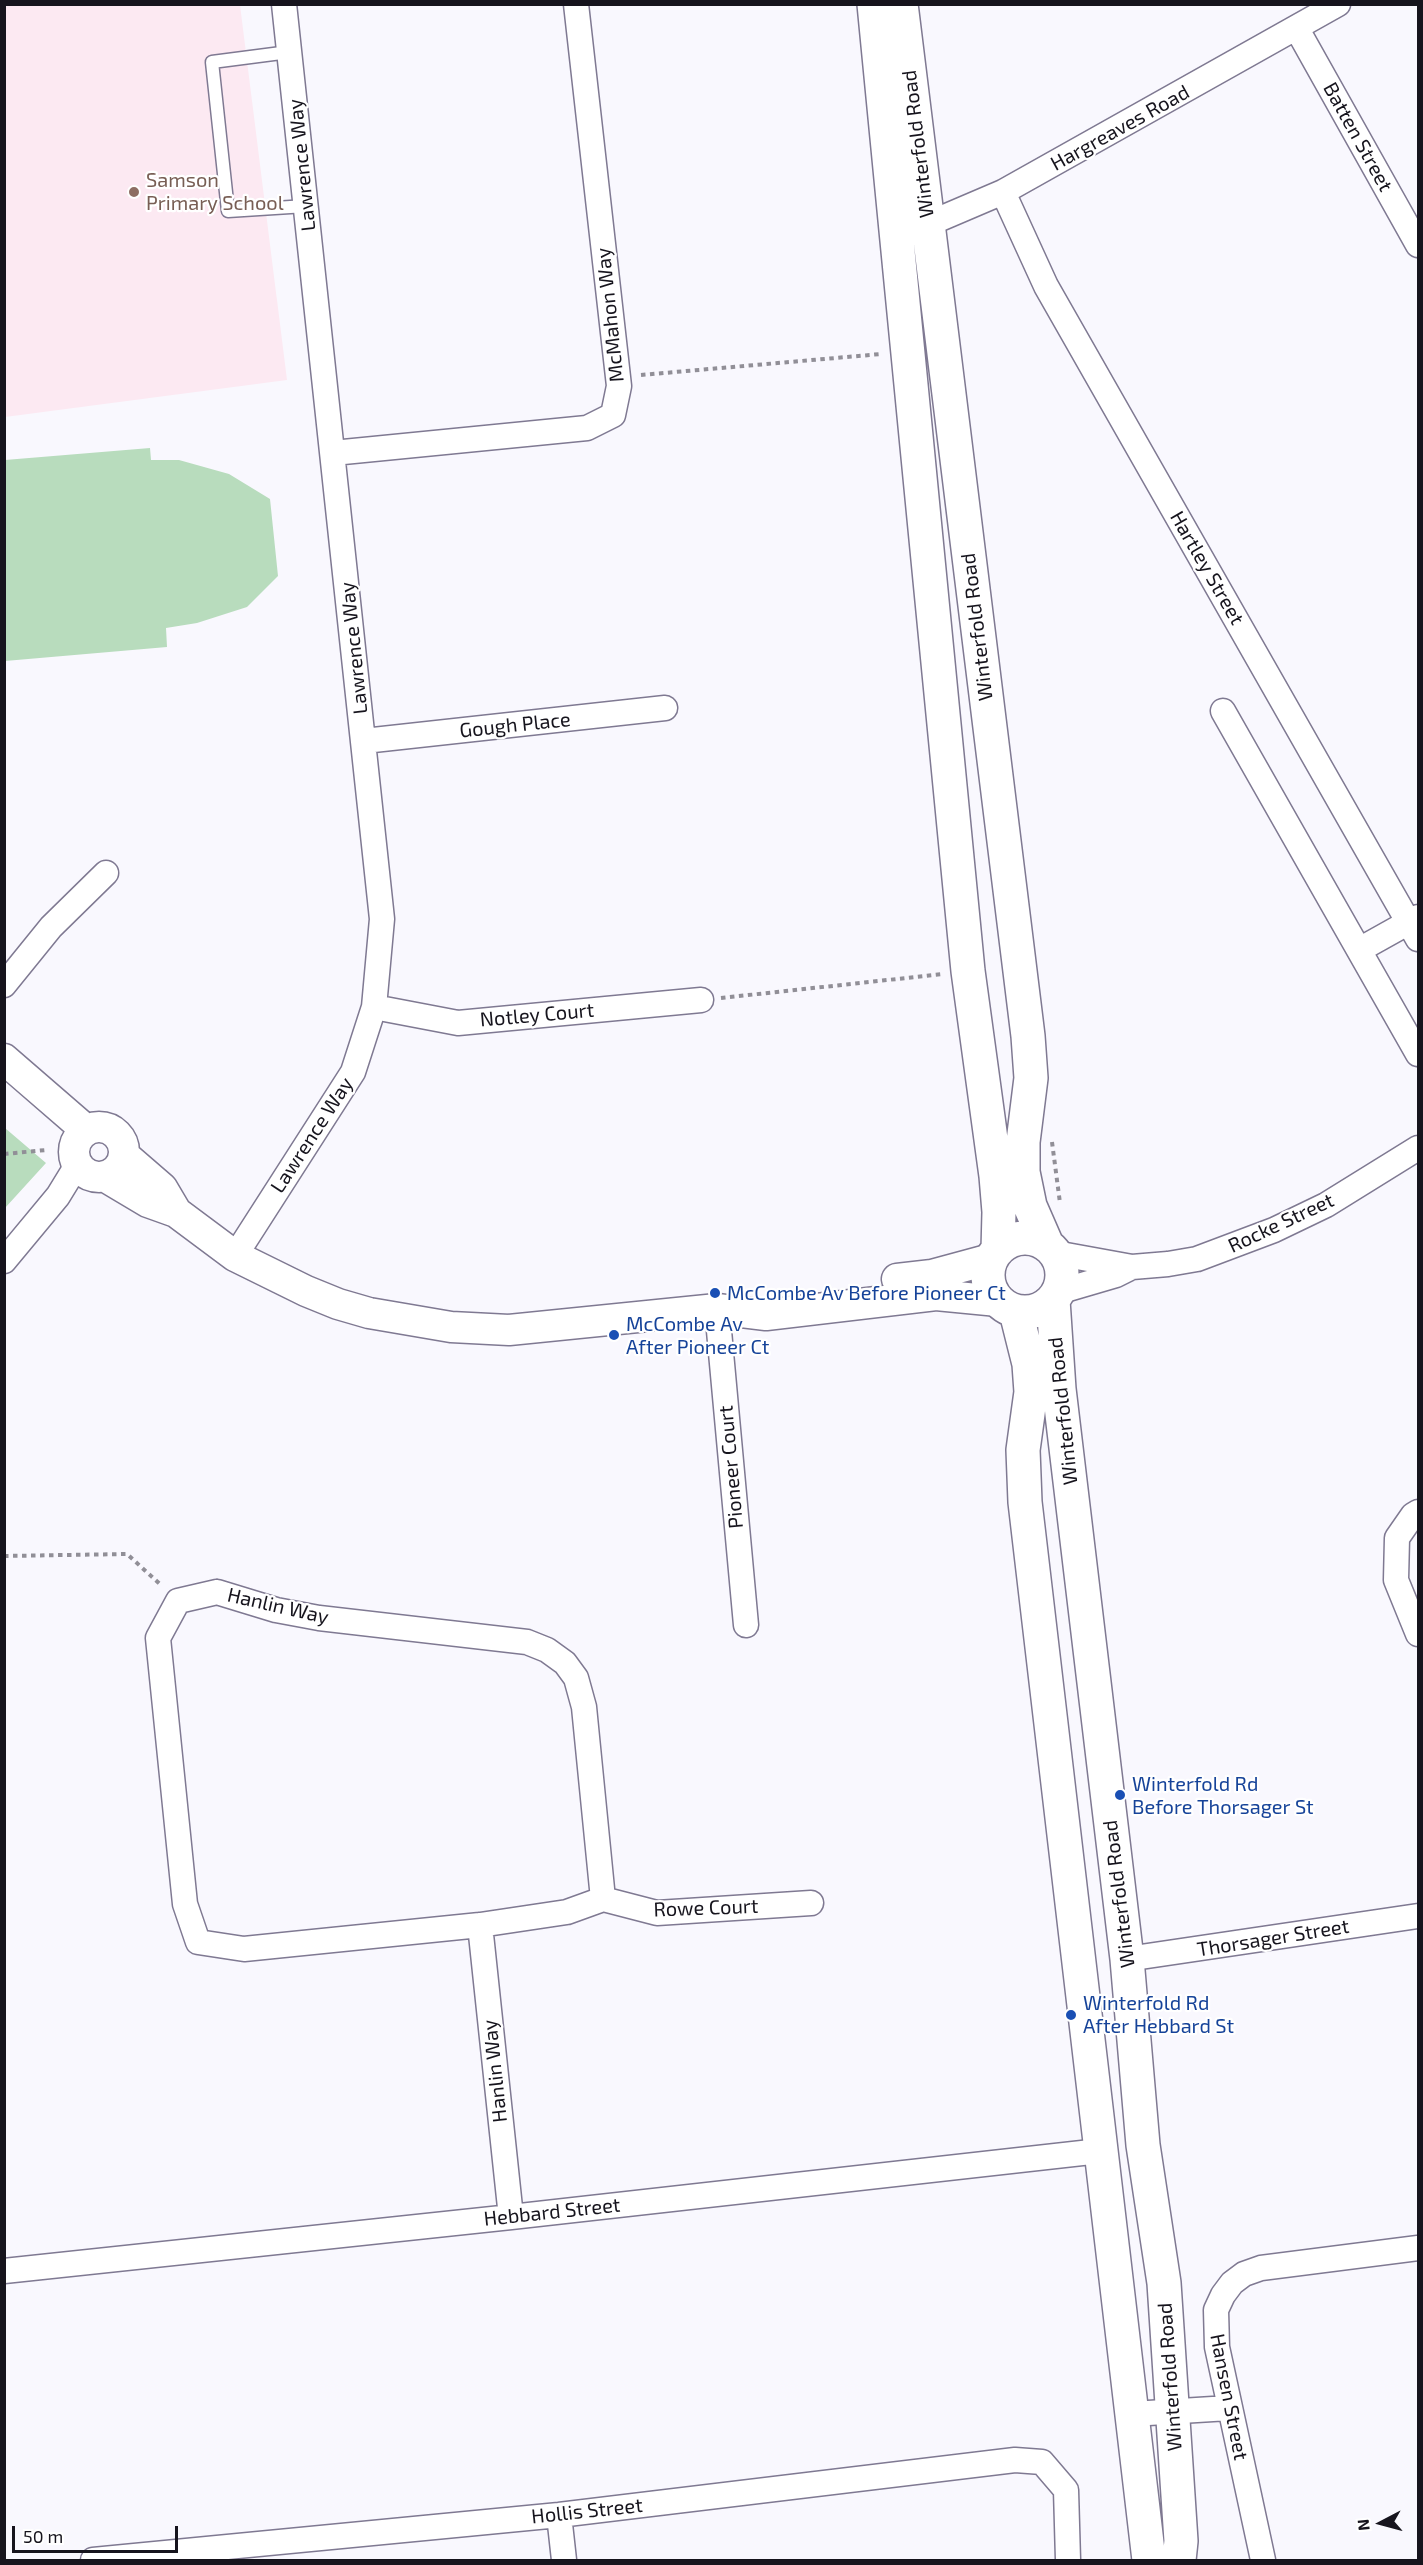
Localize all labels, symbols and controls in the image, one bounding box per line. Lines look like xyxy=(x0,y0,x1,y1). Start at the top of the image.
street label: Winterfold Road xyxy=(897,69,939,219)
street label: Batten Street xyxy=(1318,78,1398,196)
street label: Hargreaves Road xyxy=(1046,80,1194,176)
street label: Lawrence Way xyxy=(283,98,321,232)
place label: Samson Primary School xyxy=(146,168,284,215)
marker: Samson Primary School xyxy=(127,185,141,199)
street label: McMahon Way xyxy=(591,247,629,383)
street label: Hartley Street xyxy=(1165,507,1249,629)
street label: Winterfold Road xyxy=(956,552,998,702)
street label: Lawrence Way xyxy=(335,581,373,715)
street label: Gough Place xyxy=(458,707,572,743)
street label: Notley Court xyxy=(479,998,595,1032)
street label: Lawrence Way xyxy=(266,1073,358,1197)
street label: Rocke Street xyxy=(1224,1188,1338,1258)
place label: McCombe Av Before Pioneer Ct xyxy=(727,1281,1006,1305)
marker: McCombe Av Before Pioneer Ct xyxy=(708,1286,722,1300)
place label: McCombe Av After Pioneer Ct xyxy=(626,1312,769,1359)
marker: McCombe Av After Pioneer Ct xyxy=(607,1328,621,1342)
street label: Winterfold Road xyxy=(1043,1336,1083,1486)
street label: Pioneer Court xyxy=(714,1404,748,1530)
street label: Hanlin Way xyxy=(225,1583,331,1629)
place label: Winterfold Rd Before Thorsager St xyxy=(1132,1772,1314,1819)
marker: Winterfold Rd Before Thorsager St xyxy=(1113,1788,1127,1802)
street label: Winterfold Road xyxy=(1098,1819,1140,1969)
street label: Rowe Court xyxy=(653,1894,759,1922)
street label: Thorsager Street xyxy=(1195,1914,1351,1962)
place label: Winterfold Rd After Hebbard St xyxy=(1083,1991,1234,2038)
marker: Winterfold Rd After Hebbard St xyxy=(1064,2008,1078,2022)
street label: Hanlin Way xyxy=(478,2018,512,2124)
street label: Hebbard Street xyxy=(483,2193,621,2231)
street label: Winterfold Road xyxy=(1153,2302,1187,2452)
street label: Hansen Street xyxy=(1205,2332,1253,2462)
street label: Hollis Street xyxy=(530,2493,644,2529)
north arrow xyxy=(1351,2493,1411,2553)
scale bar xyxy=(15,2514,182,2552)
text: N xyxy=(1353,2518,1373,2532)
text: 50 m xyxy=(23,2525,63,2547)

